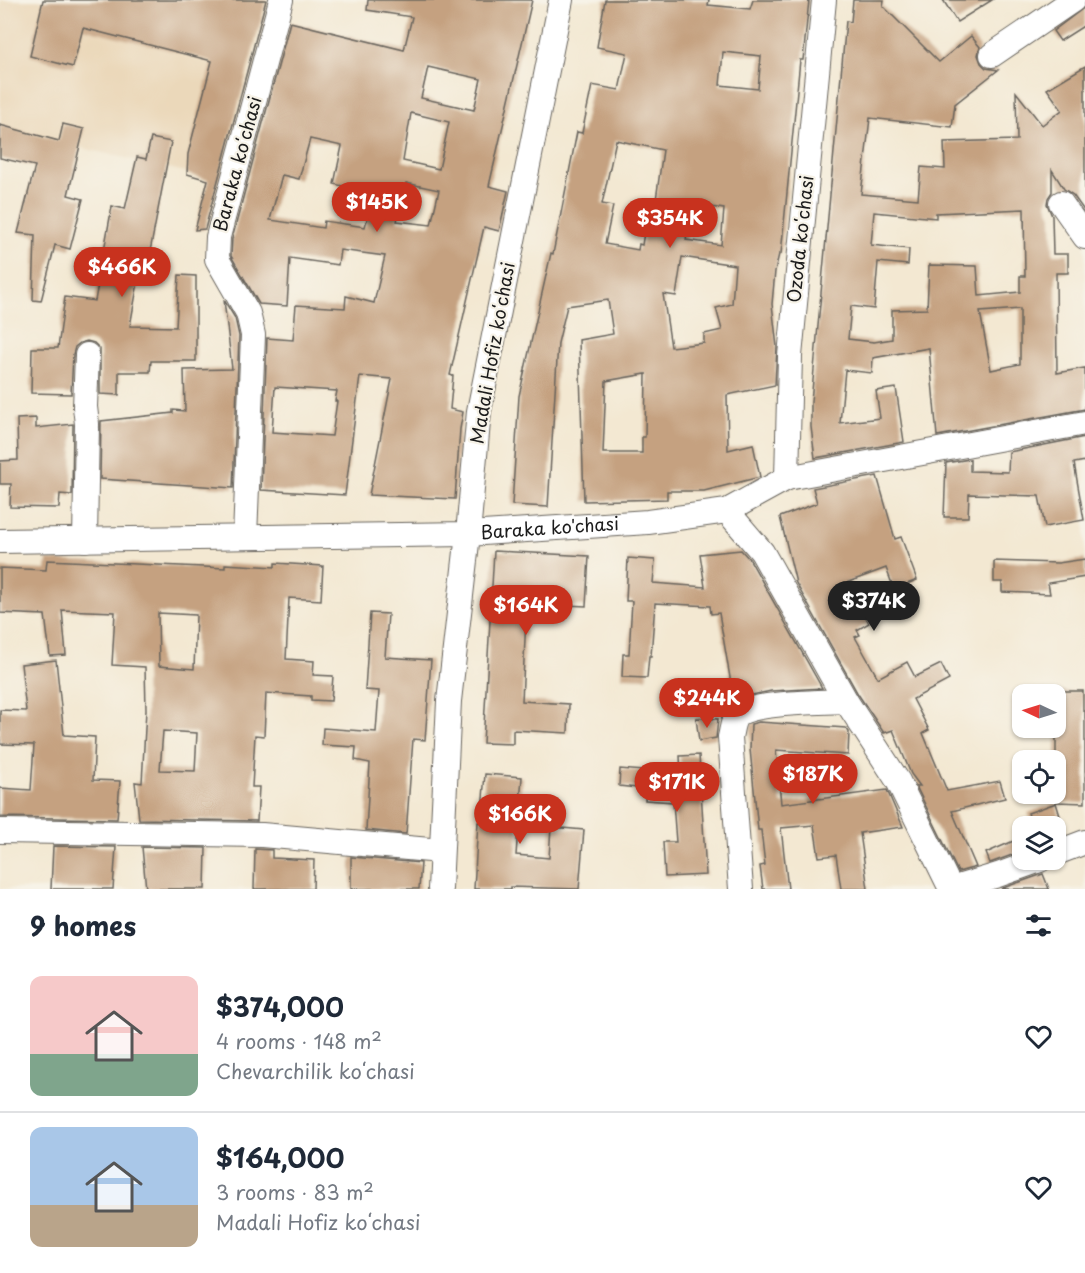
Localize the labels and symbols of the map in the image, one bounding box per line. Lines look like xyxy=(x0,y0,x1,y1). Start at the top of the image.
street label: Baraka koʻchasi xyxy=(206,93,268,234)
street label: Ozoda koʻchasi xyxy=(779,174,820,304)
pin: $145K xyxy=(335,182,419,233)
pin: $354K xyxy=(628,198,712,249)
pin: $466K xyxy=(80,247,164,298)
street label: Madali Hofiz koʻchasi xyxy=(462,260,521,446)
street label: Baraka ko'chasi xyxy=(480,509,620,545)
pin: $374K xyxy=(832,581,916,632)
pin: $164K xyxy=(484,585,568,636)
pin: $244K xyxy=(665,678,749,729)
north arrow xyxy=(1012,684,1066,738)
pin: $187K xyxy=(771,754,855,805)
pin: $171K xyxy=(635,762,719,813)
pin: $166K xyxy=(478,794,562,845)

